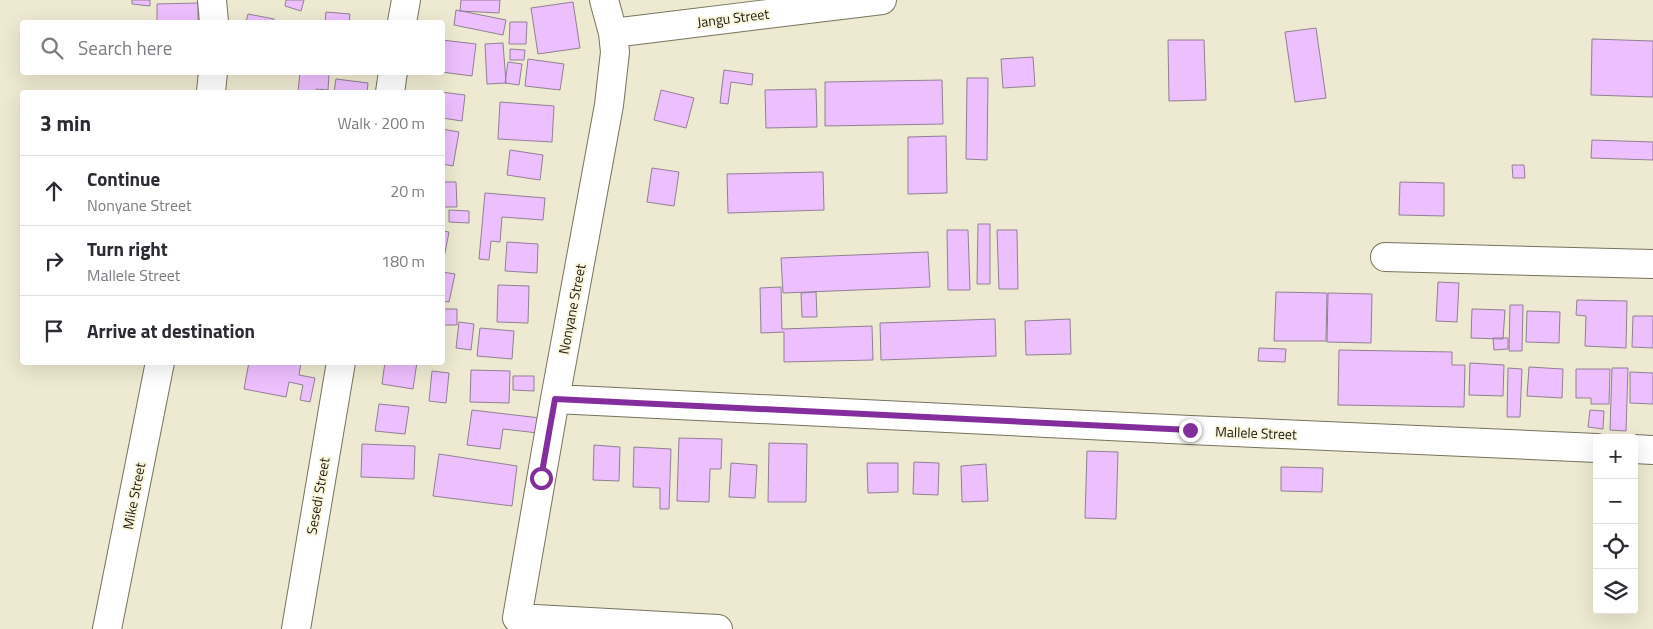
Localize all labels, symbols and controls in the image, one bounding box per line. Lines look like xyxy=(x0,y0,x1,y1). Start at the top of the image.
street label: Jangu Street xyxy=(696,3,770,32)
search box xyxy=(20,20,445,75)
text: Search here xyxy=(78,33,172,62)
icon: search xyxy=(38,34,66,62)
text: 3 min xyxy=(40,107,91,139)
text: Walk · 200 m xyxy=(337,111,425,135)
text: Continue xyxy=(87,164,160,193)
icon: ahead xyxy=(40,177,68,205)
text: 20 m xyxy=(390,179,425,203)
text: Nonyane Street xyxy=(87,193,192,217)
text: Turn right xyxy=(87,234,168,263)
icon: right xyxy=(40,247,68,275)
text: 180 m xyxy=(381,249,425,273)
street label: Nonyane Street xyxy=(552,262,591,356)
text: Mallele Street xyxy=(87,263,180,287)
text: Arrive at destination xyxy=(87,316,255,345)
icon: arrive xyxy=(40,317,68,345)
route end xyxy=(1179,419,1202,442)
street label: Mallele Street xyxy=(1215,421,1297,444)
map controls xyxy=(1593,434,1638,614)
button: + xyxy=(1593,434,1638,479)
street label: Sesedi Street xyxy=(300,456,335,536)
street label: Mike Street xyxy=(117,461,150,531)
route start xyxy=(530,467,553,490)
button: − xyxy=(1593,479,1638,524)
button: locate xyxy=(1593,524,1638,569)
button: layers xyxy=(1593,569,1638,614)

